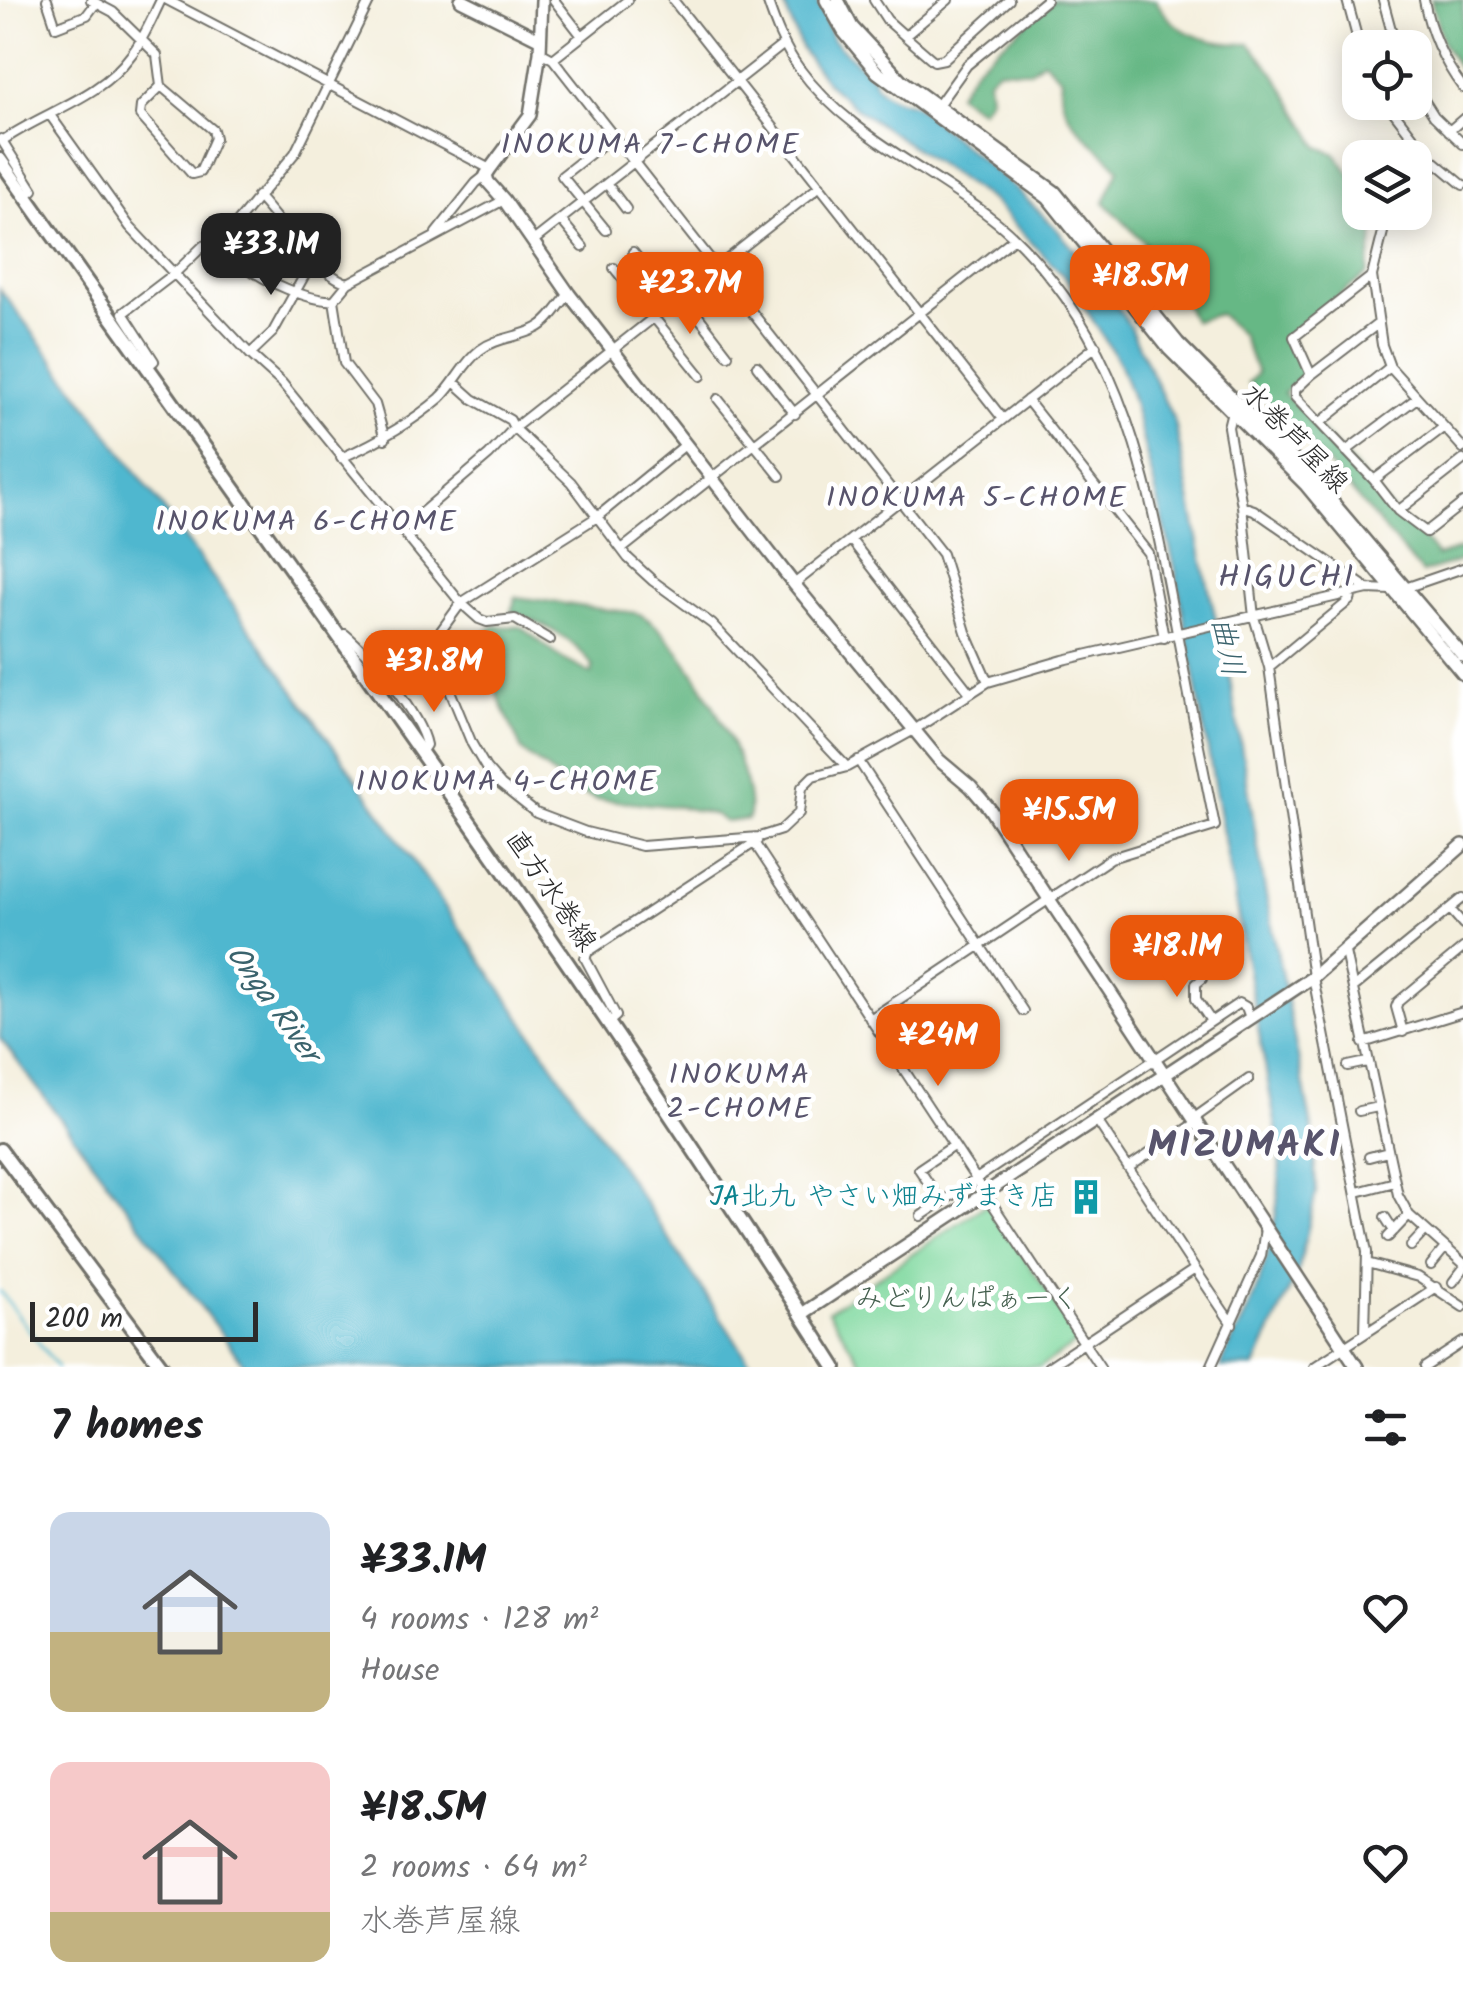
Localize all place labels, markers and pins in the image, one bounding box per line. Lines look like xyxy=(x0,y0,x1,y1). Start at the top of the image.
pin: ¥33.1M xyxy=(190,213,352,298)
pin: ¥18.5M xyxy=(1059,245,1221,330)
pin: ¥23.7M xyxy=(609,252,771,337)
pin: ¥31.8M xyxy=(353,630,515,715)
pin: ¥15.5M xyxy=(988,779,1150,864)
pin: ¥18.1M xyxy=(1096,915,1258,1000)
pin: ¥24M xyxy=(879,1004,997,1089)
place label: JA北九 やさい畑みずまき店 xyxy=(710,1175,1058,1220)
building icon: JA北九 やさい畑みずまき店 xyxy=(1067,1178,1105,1216)

